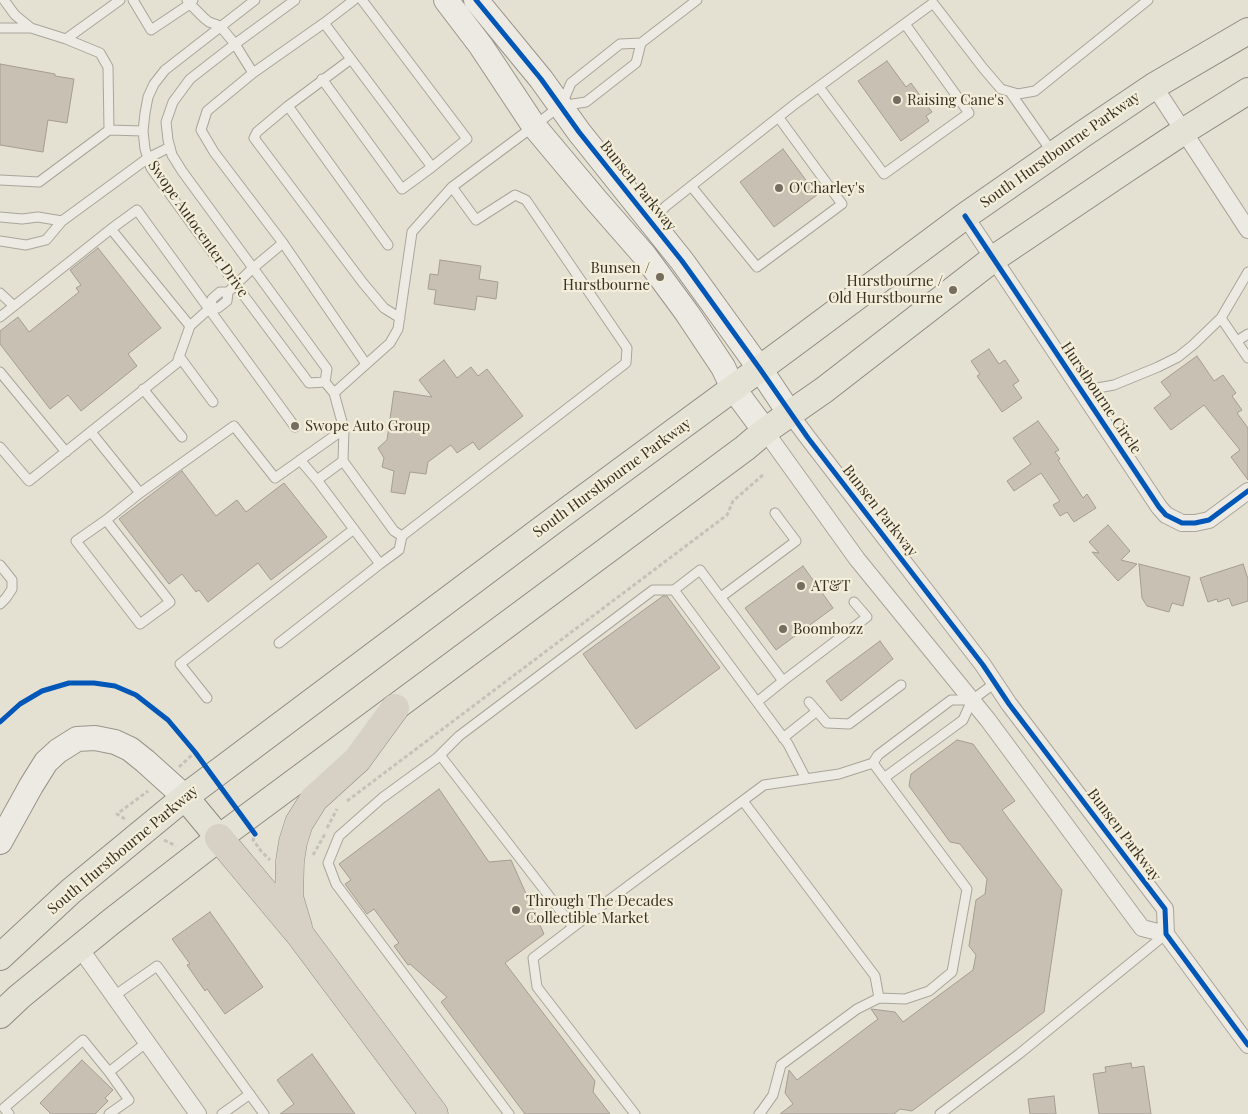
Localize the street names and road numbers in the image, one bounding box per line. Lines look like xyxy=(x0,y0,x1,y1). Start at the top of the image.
street label: South Hurstbourne Parkway xyxy=(977,88,1143,212)
street label: Bunsen Parkway xyxy=(596,137,680,235)
street label: Swope Autocenter Drive xyxy=(144,157,252,301)
street label: Hurstbourne Circle xyxy=(1057,339,1145,457)
street label: South Hurstbourne Parkway xyxy=(529,415,695,541)
street label: Bunsen Parkway xyxy=(839,462,921,560)
street label: South Hurstbourne Parkway xyxy=(44,782,202,918)
street label: Bunsen Parkway xyxy=(1083,785,1165,885)

